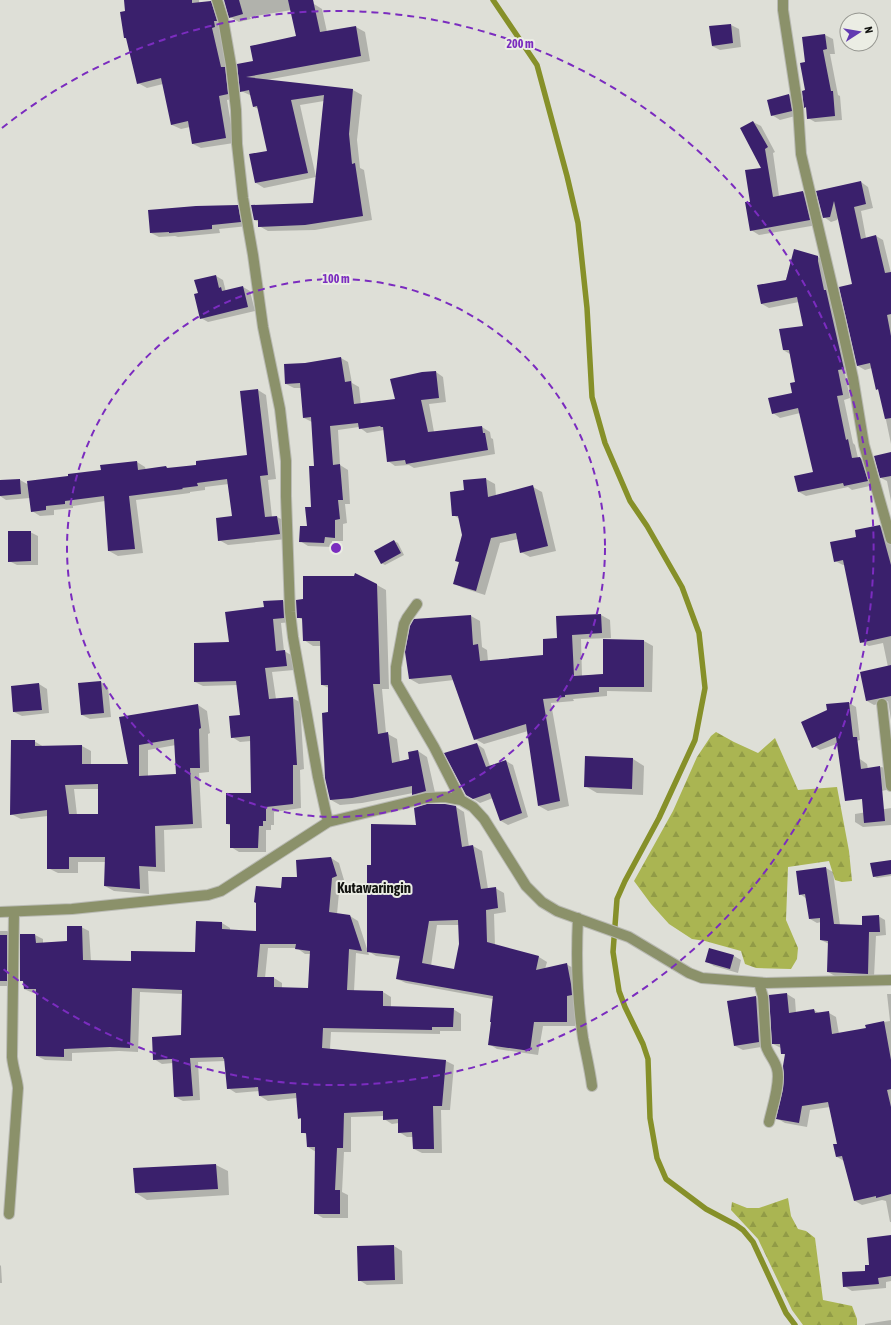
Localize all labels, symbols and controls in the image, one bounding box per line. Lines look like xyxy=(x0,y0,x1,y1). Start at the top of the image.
north arrow xyxy=(839,12,879,52)
text: N xyxy=(862,25,875,34)
text: 200 m xyxy=(506,37,534,51)
text: 100 m xyxy=(322,272,350,286)
centre of rings xyxy=(329,541,343,555)
district label: Kutawaringin xyxy=(337,879,411,896)

